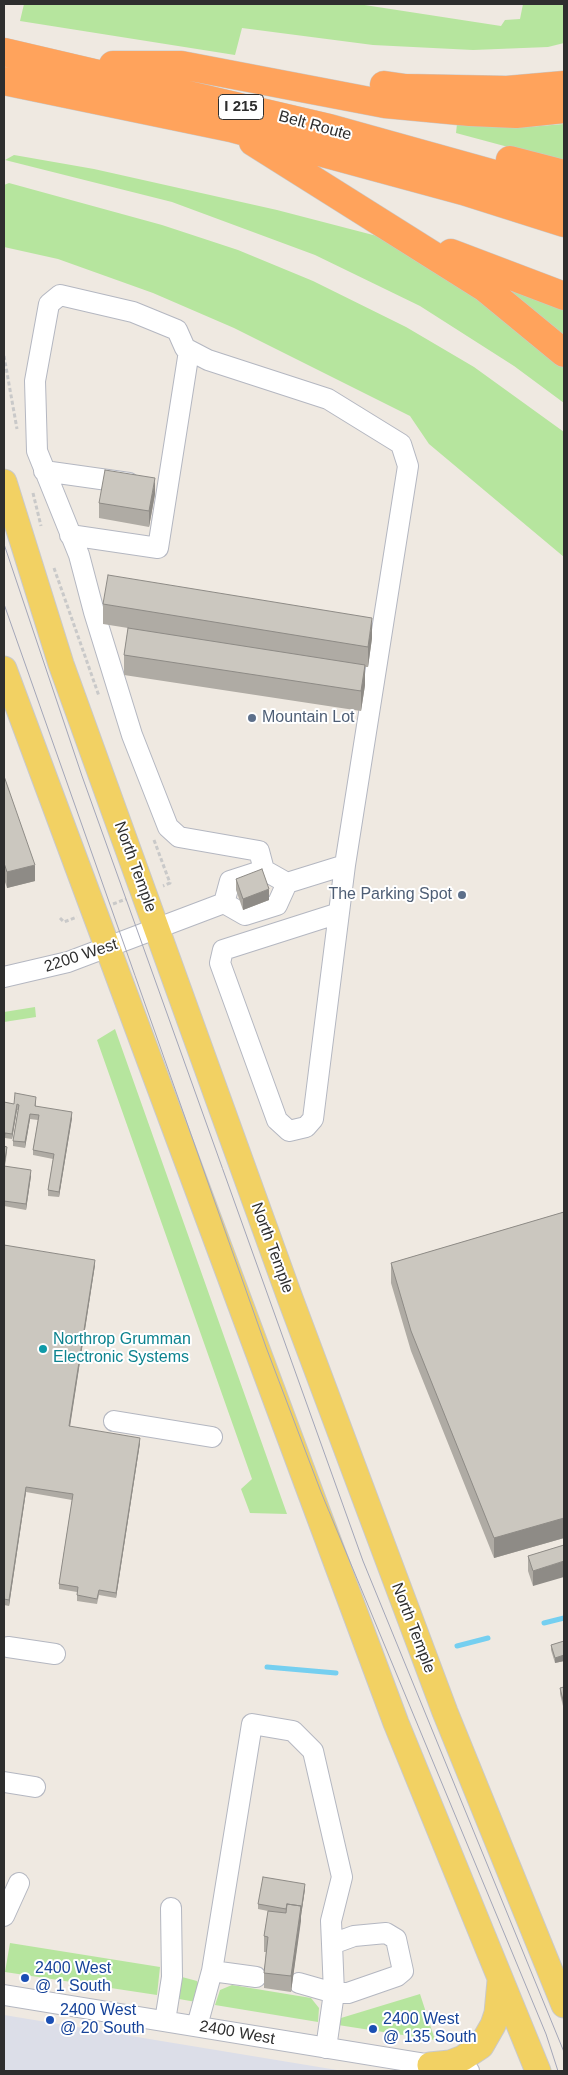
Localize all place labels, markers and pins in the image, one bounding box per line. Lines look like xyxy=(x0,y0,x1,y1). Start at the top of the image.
place label: Mountain Lot xyxy=(262,708,355,728)
marker: Mountain Lot xyxy=(246,712,258,724)
place label: The Parking Spot xyxy=(328,885,452,905)
marker: The Parking Spot xyxy=(456,889,468,901)
place label: Northrop Grumman Electronic Systems xyxy=(53,1330,191,1368)
marker: Northrop Grumman Electronic Systems xyxy=(37,1343,49,1355)
place label: 2400 West @ 1 South xyxy=(35,1959,111,1997)
marker: 2400 West @ 1 South xyxy=(19,1972,31,1984)
place label: 2400 West @ 20 South xyxy=(60,2001,145,2039)
place label: 2400 West @ 135 South xyxy=(383,2010,477,2048)
marker: 2400 West @ 20 South xyxy=(44,2014,56,2026)
marker: 2400 West @ 135 South xyxy=(367,2023,379,2035)

